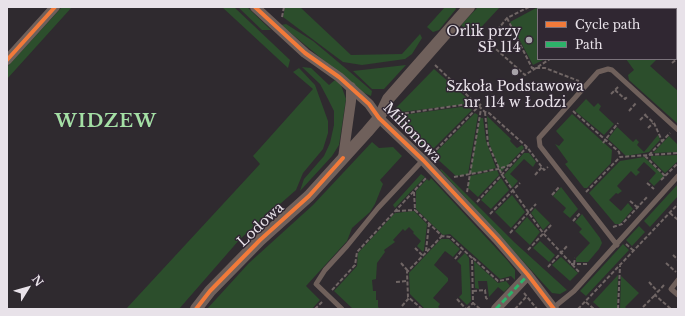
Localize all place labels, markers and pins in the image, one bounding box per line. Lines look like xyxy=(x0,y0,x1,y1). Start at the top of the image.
place label: Orlik przy SP 114 xyxy=(446,24,521,56)
marker: Orlik przy SP 114 xyxy=(524,35,534,45)
marker: Szkoła Podstawowa nr 114 w Łodzi xyxy=(510,67,520,77)
place label: Szkoła Podstawowa nr 114 w Łodzi xyxy=(446,79,584,112)

